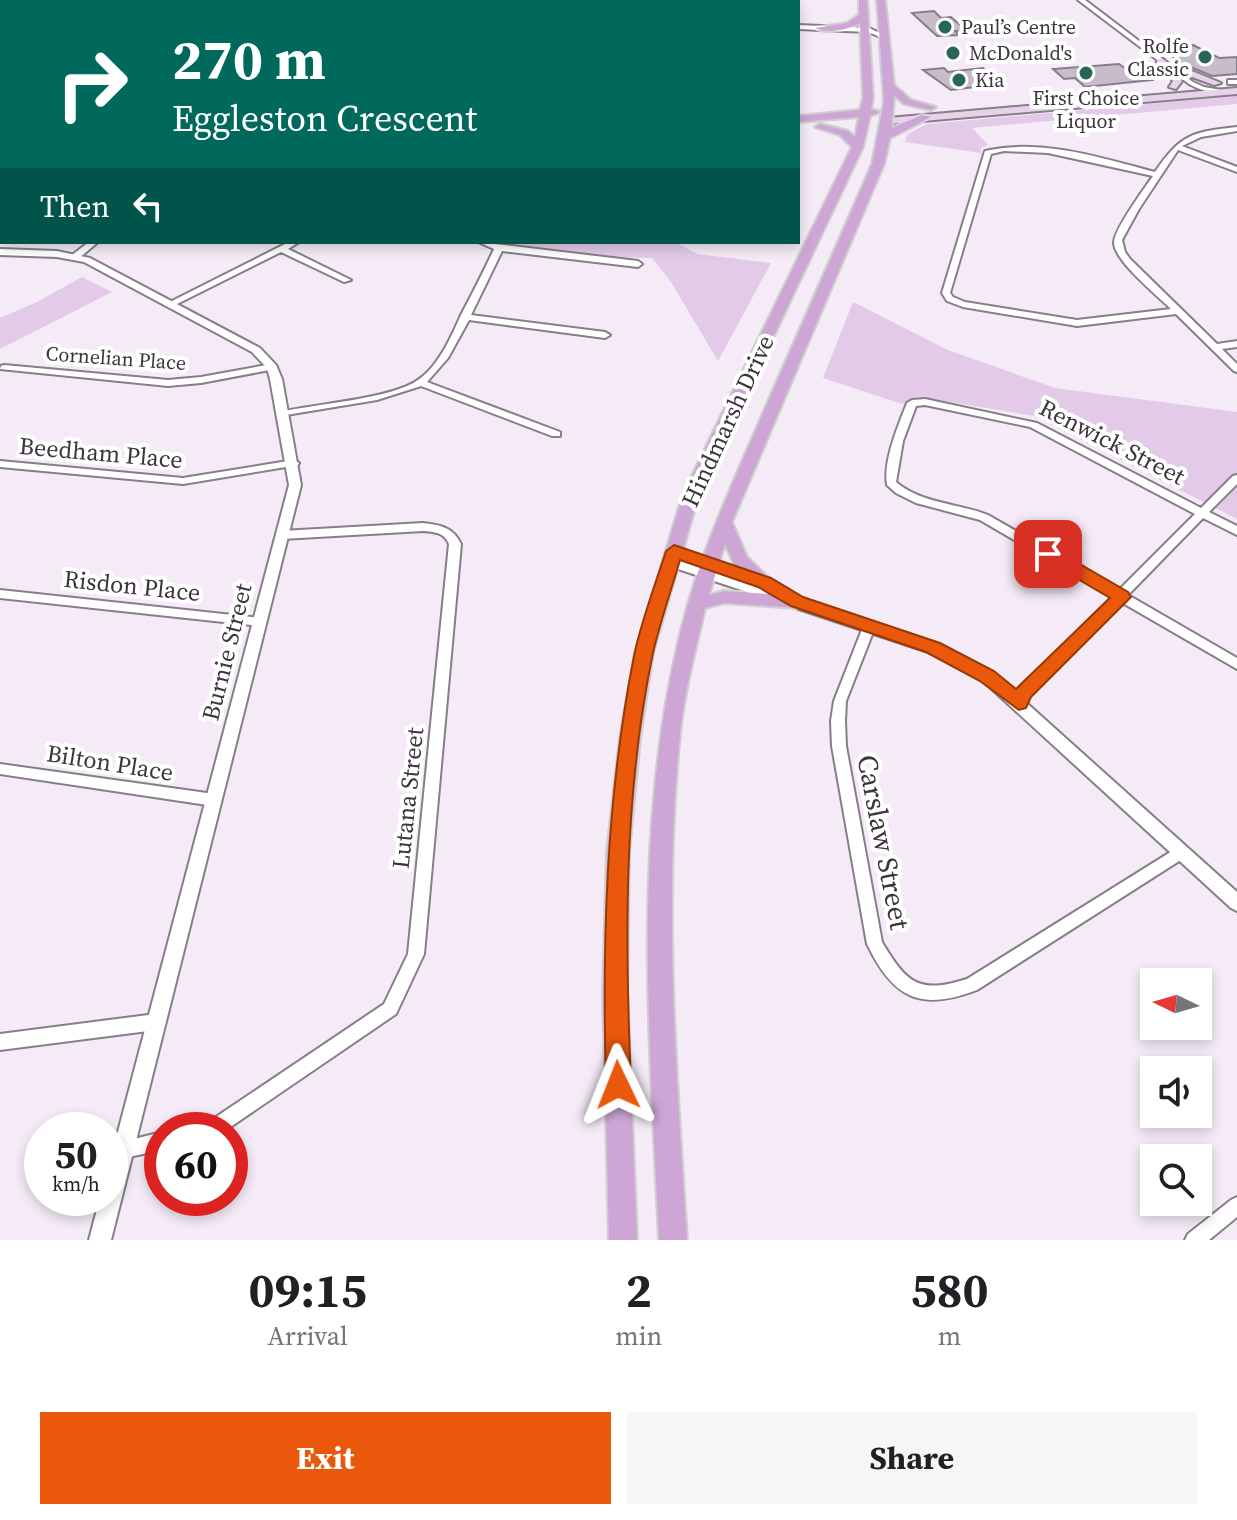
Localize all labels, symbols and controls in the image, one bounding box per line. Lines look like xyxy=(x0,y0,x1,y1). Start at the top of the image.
place label: Paul’s Centre xyxy=(961,13,1076,41)
marker: Paul’s Centre xyxy=(936,18,954,36)
text: 270 m xyxy=(172,21,326,98)
icon: right xyxy=(40,32,144,136)
place label: Rolfe Classic xyxy=(1127,32,1189,83)
place label: McDonald's xyxy=(969,39,1072,67)
marker: McDonald's xyxy=(944,44,962,62)
marker: Rolfe Classic xyxy=(1196,48,1214,66)
marker: First Choice Liquor xyxy=(1077,64,1095,82)
place label: Kia xyxy=(975,66,1005,94)
marker: Kia xyxy=(950,71,968,89)
place label: First Choice Liquor xyxy=(1033,84,1139,135)
text: Eggleston Crescent xyxy=(172,94,477,143)
icon: left xyxy=(126,184,170,228)
text: Then xyxy=(40,186,110,227)
street label: Hindmarsh Drive xyxy=(673,330,782,512)
street label: Cornelian Place xyxy=(45,339,187,377)
street label: Renwick Street xyxy=(1034,391,1191,492)
street label: Beedham Place xyxy=(18,429,184,476)
pin xyxy=(1014,520,1082,588)
icon: arrive xyxy=(1026,532,1070,576)
street label: Risdon Place xyxy=(62,562,202,609)
street label: Burnie Street xyxy=(194,580,260,724)
street label: Lutana Street xyxy=(384,725,431,870)
street label: Bilton Place xyxy=(44,736,176,789)
street label: Carslaw Street xyxy=(848,751,920,934)
north arrow xyxy=(1140,968,1212,1040)
map controls xyxy=(1140,968,1212,1216)
position arrow xyxy=(576,1043,660,1127)
button: sound xyxy=(1140,1056,1212,1128)
speed limit sign: 60 xyxy=(144,1112,248,1216)
text: 50 xyxy=(54,1127,98,1181)
button: search xyxy=(1140,1144,1212,1216)
text: km/h xyxy=(52,1170,100,1198)
text: 09:15 xyxy=(248,1257,367,1323)
text: 2 xyxy=(626,1257,652,1323)
text: 580 xyxy=(911,1257,989,1323)
text: Arrival xyxy=(267,1318,348,1354)
text: min xyxy=(615,1318,662,1354)
text: m xyxy=(938,1318,961,1354)
button: Exit xyxy=(40,1412,611,1504)
button: Share xyxy=(627,1412,1197,1504)

